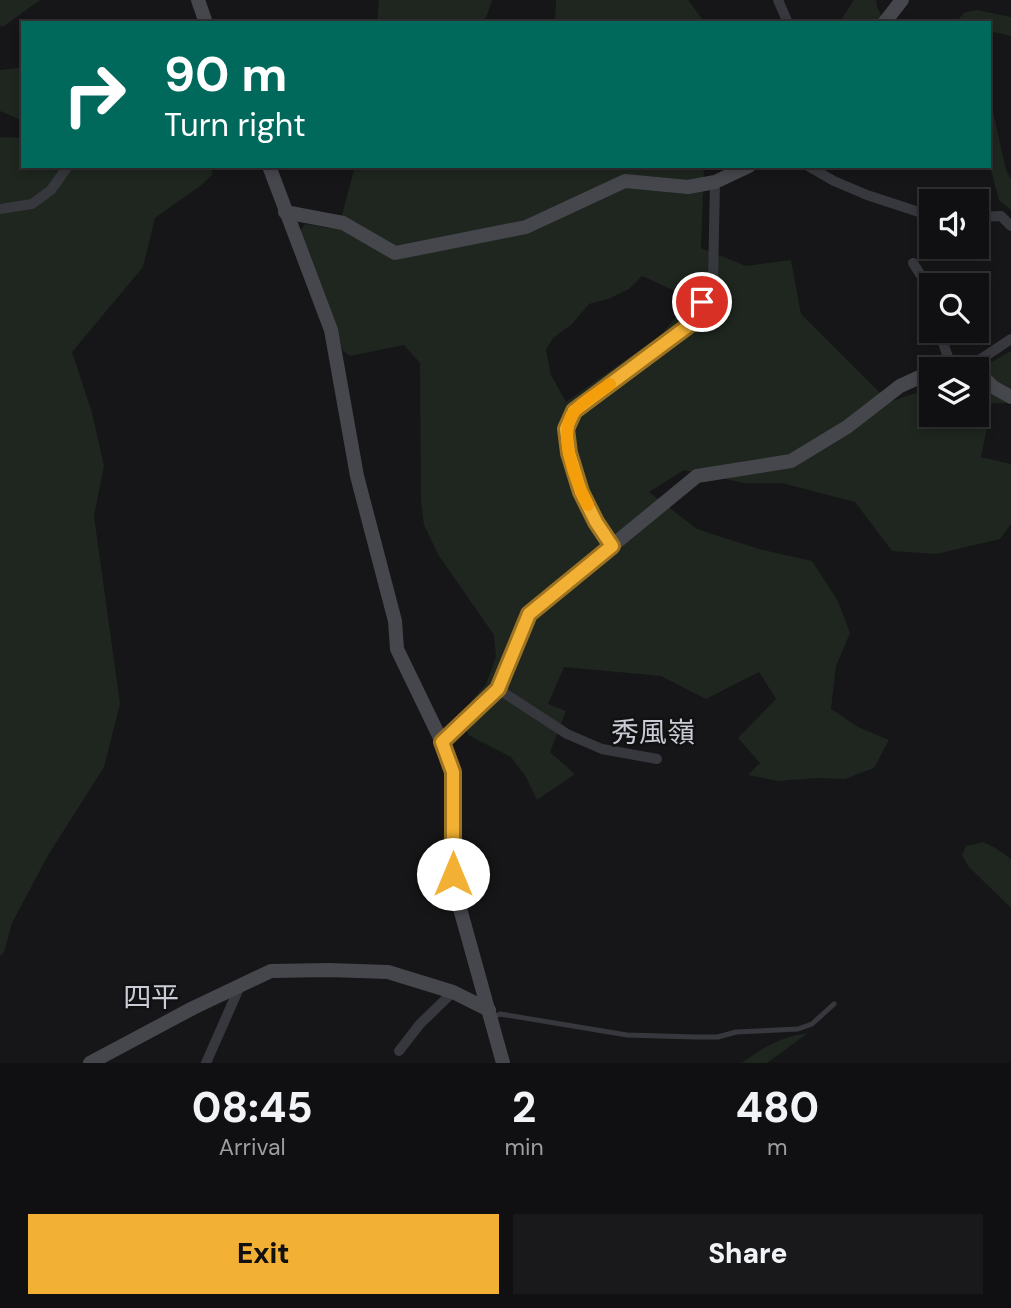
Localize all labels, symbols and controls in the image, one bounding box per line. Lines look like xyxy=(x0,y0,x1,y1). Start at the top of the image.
text: 90 m xyxy=(164,42,287,106)
icon: right xyxy=(49,49,140,140)
text: Turn right xyxy=(164,104,306,146)
map controls xyxy=(919,189,989,427)
button: sound xyxy=(919,189,989,259)
pin xyxy=(672,272,732,332)
button: search xyxy=(919,273,989,343)
icon: arrive xyxy=(683,283,721,321)
button: layers xyxy=(919,357,989,427)
district label: 秀風嶺 xyxy=(611,714,695,751)
position arrow xyxy=(416,837,490,911)
district label: 四平 xyxy=(123,979,179,1016)
text: 08:45 xyxy=(192,1080,313,1135)
text: 2 xyxy=(512,1080,536,1135)
text: 480 xyxy=(735,1080,819,1135)
text: Arrival xyxy=(219,1132,286,1162)
text: min xyxy=(504,1132,544,1162)
text: m xyxy=(767,1132,788,1162)
button: Exit xyxy=(28,1214,499,1294)
button: Share xyxy=(513,1214,983,1294)

